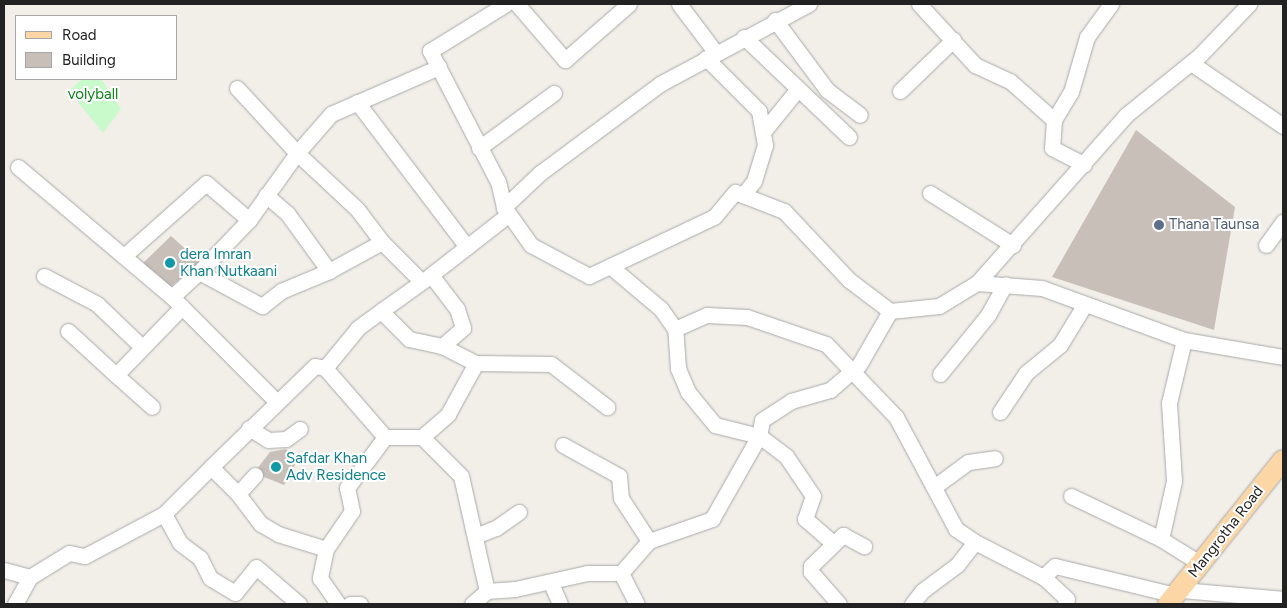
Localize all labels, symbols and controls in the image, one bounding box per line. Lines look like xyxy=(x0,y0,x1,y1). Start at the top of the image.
legend xyxy=(15,15,178,80)
text: Road xyxy=(62,26,97,44)
text: Building xyxy=(62,51,116,69)
park label: volyball xyxy=(68,86,118,104)
place label: Thana Taunsa xyxy=(1169,216,1259,234)
marker: Thana Taunsa xyxy=(1153,219,1165,231)
place label: dera Imran Khan Nutkaani xyxy=(180,245,277,280)
marker: dera Imran Khan Nutkaani xyxy=(164,257,176,269)
place label: Safdar Khan Adv Residence xyxy=(286,449,386,484)
marker: Safdar Khan Adv Residence xyxy=(270,461,282,473)
street label: Mangrotha Road xyxy=(1185,483,1267,581)

